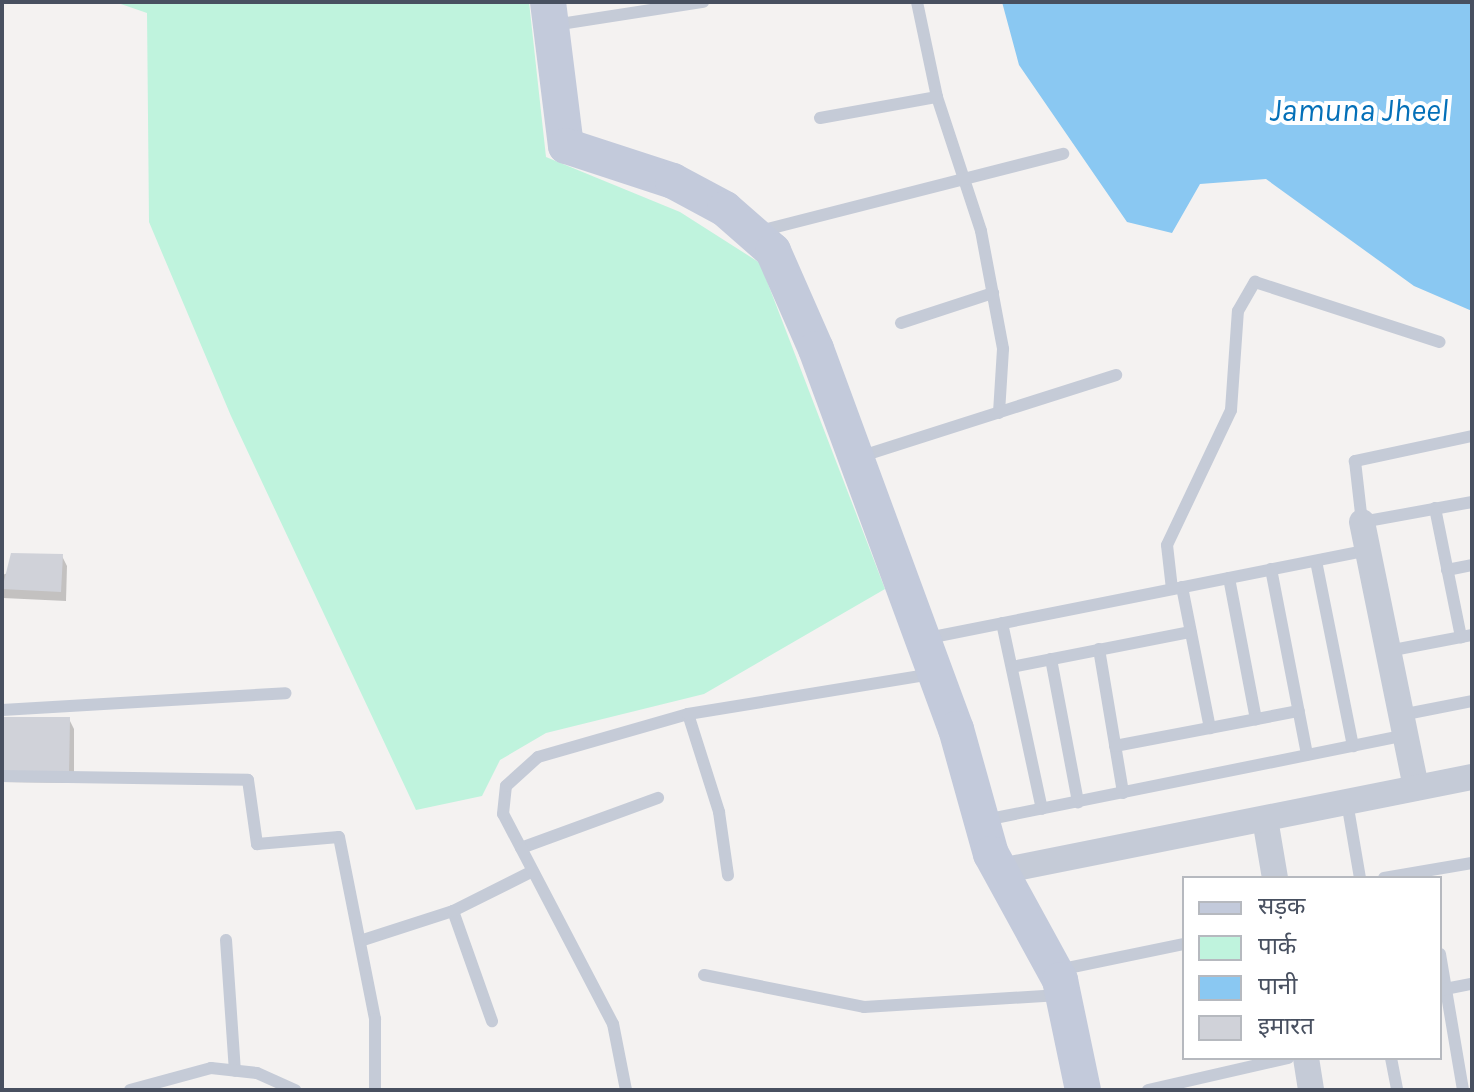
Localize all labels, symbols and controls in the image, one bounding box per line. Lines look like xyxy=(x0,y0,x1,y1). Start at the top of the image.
water label: Jamuna Jheel xyxy=(1269,92,1449,130)
legend xyxy=(1182,876,1442,1060)
text: सड़क xyxy=(1258,892,1306,920)
text: पार्क xyxy=(1258,932,1296,960)
text: पानी xyxy=(1258,972,1297,1000)
text: इमारत xyxy=(1258,1012,1314,1040)

